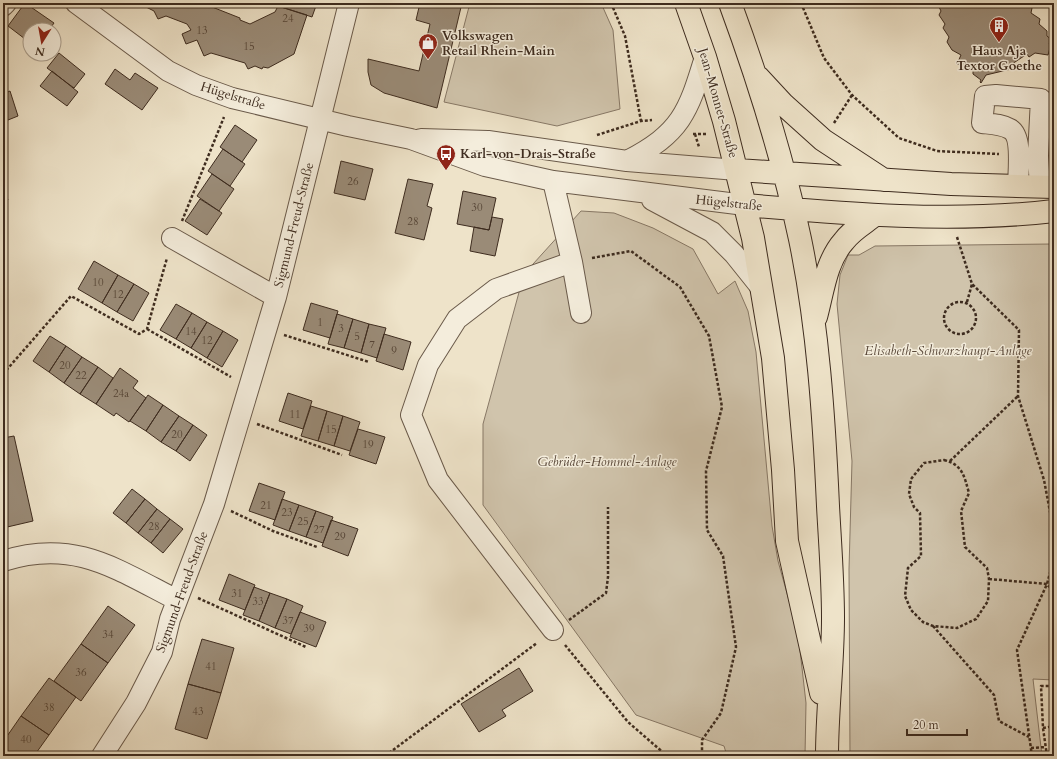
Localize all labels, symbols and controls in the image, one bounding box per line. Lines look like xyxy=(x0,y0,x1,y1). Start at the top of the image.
house number: 24 xyxy=(282,11,294,26)
building icon: Haus Aja Textor Goethe xyxy=(988,15,1010,43)
north arrow xyxy=(22,22,62,62)
house number: 13 xyxy=(196,23,208,38)
place label: Volkswagen Retail Rhein-Main xyxy=(442,27,555,60)
shop icon: Volkswagen Retail Rhein-Main xyxy=(417,32,439,60)
house number: 15 xyxy=(243,39,255,54)
place label: Haus Aja Textor Goethe xyxy=(956,42,1042,75)
text: N xyxy=(34,43,46,60)
street label: Jean-Monnet-Straße xyxy=(693,44,742,160)
street label: Hügelstraße xyxy=(198,78,268,114)
bus stop icon: Karl-von-Drais-Straße xyxy=(435,143,457,171)
place label: Karl-von-Drais-Straße xyxy=(460,145,596,163)
street label: Sigmund-Freud-Straße xyxy=(270,161,318,289)
house number: 26 xyxy=(347,174,359,189)
street label: Hügelstraße xyxy=(695,191,763,215)
house number: 30 xyxy=(471,200,483,215)
house number: 28 xyxy=(407,214,419,229)
house number: 10 xyxy=(92,275,104,290)
house number: 12 xyxy=(112,287,124,302)
house number: 1 xyxy=(317,315,323,330)
house number: 3 xyxy=(338,321,344,336)
house number: 14 xyxy=(185,324,197,339)
house number: 5 xyxy=(354,329,360,344)
house number: 12 xyxy=(201,333,213,348)
house number: 7 xyxy=(369,337,375,352)
park label: Elisabeth-Schwarzhaupt-Anlage xyxy=(865,342,1032,360)
house number: 9 xyxy=(391,343,397,358)
house number: 20 xyxy=(59,358,71,373)
house number: 22 xyxy=(75,368,87,383)
house number: 24a xyxy=(113,386,129,401)
house number: 11 xyxy=(289,407,301,422)
house number: 15 xyxy=(325,422,337,437)
house number: 20 xyxy=(171,427,183,442)
house number: 19 xyxy=(362,437,374,452)
park label: Gebrüder-Hommel-Anlage xyxy=(537,453,678,471)
house number: 21 xyxy=(260,498,272,513)
house number: 23 xyxy=(281,505,293,520)
house number: 25 xyxy=(297,514,309,529)
house number: 28 xyxy=(148,519,160,534)
house number: 27 xyxy=(313,522,325,537)
street label: Sigmund-Freud-Straße xyxy=(152,529,212,655)
house number: 29 xyxy=(334,529,346,544)
house number: 31 xyxy=(231,586,243,601)
house number: 33 xyxy=(252,594,264,609)
house number: 37 xyxy=(282,613,294,628)
house number: 39 xyxy=(303,621,315,636)
house number: 34 xyxy=(102,627,114,642)
house number: 41 xyxy=(205,659,217,674)
house number: 36 xyxy=(75,665,87,680)
house number: 38 xyxy=(43,700,55,715)
house number: 43 xyxy=(192,704,204,719)
scale bar xyxy=(907,711,967,737)
text: 20 m xyxy=(913,717,940,733)
house number: 40 xyxy=(20,732,32,747)

